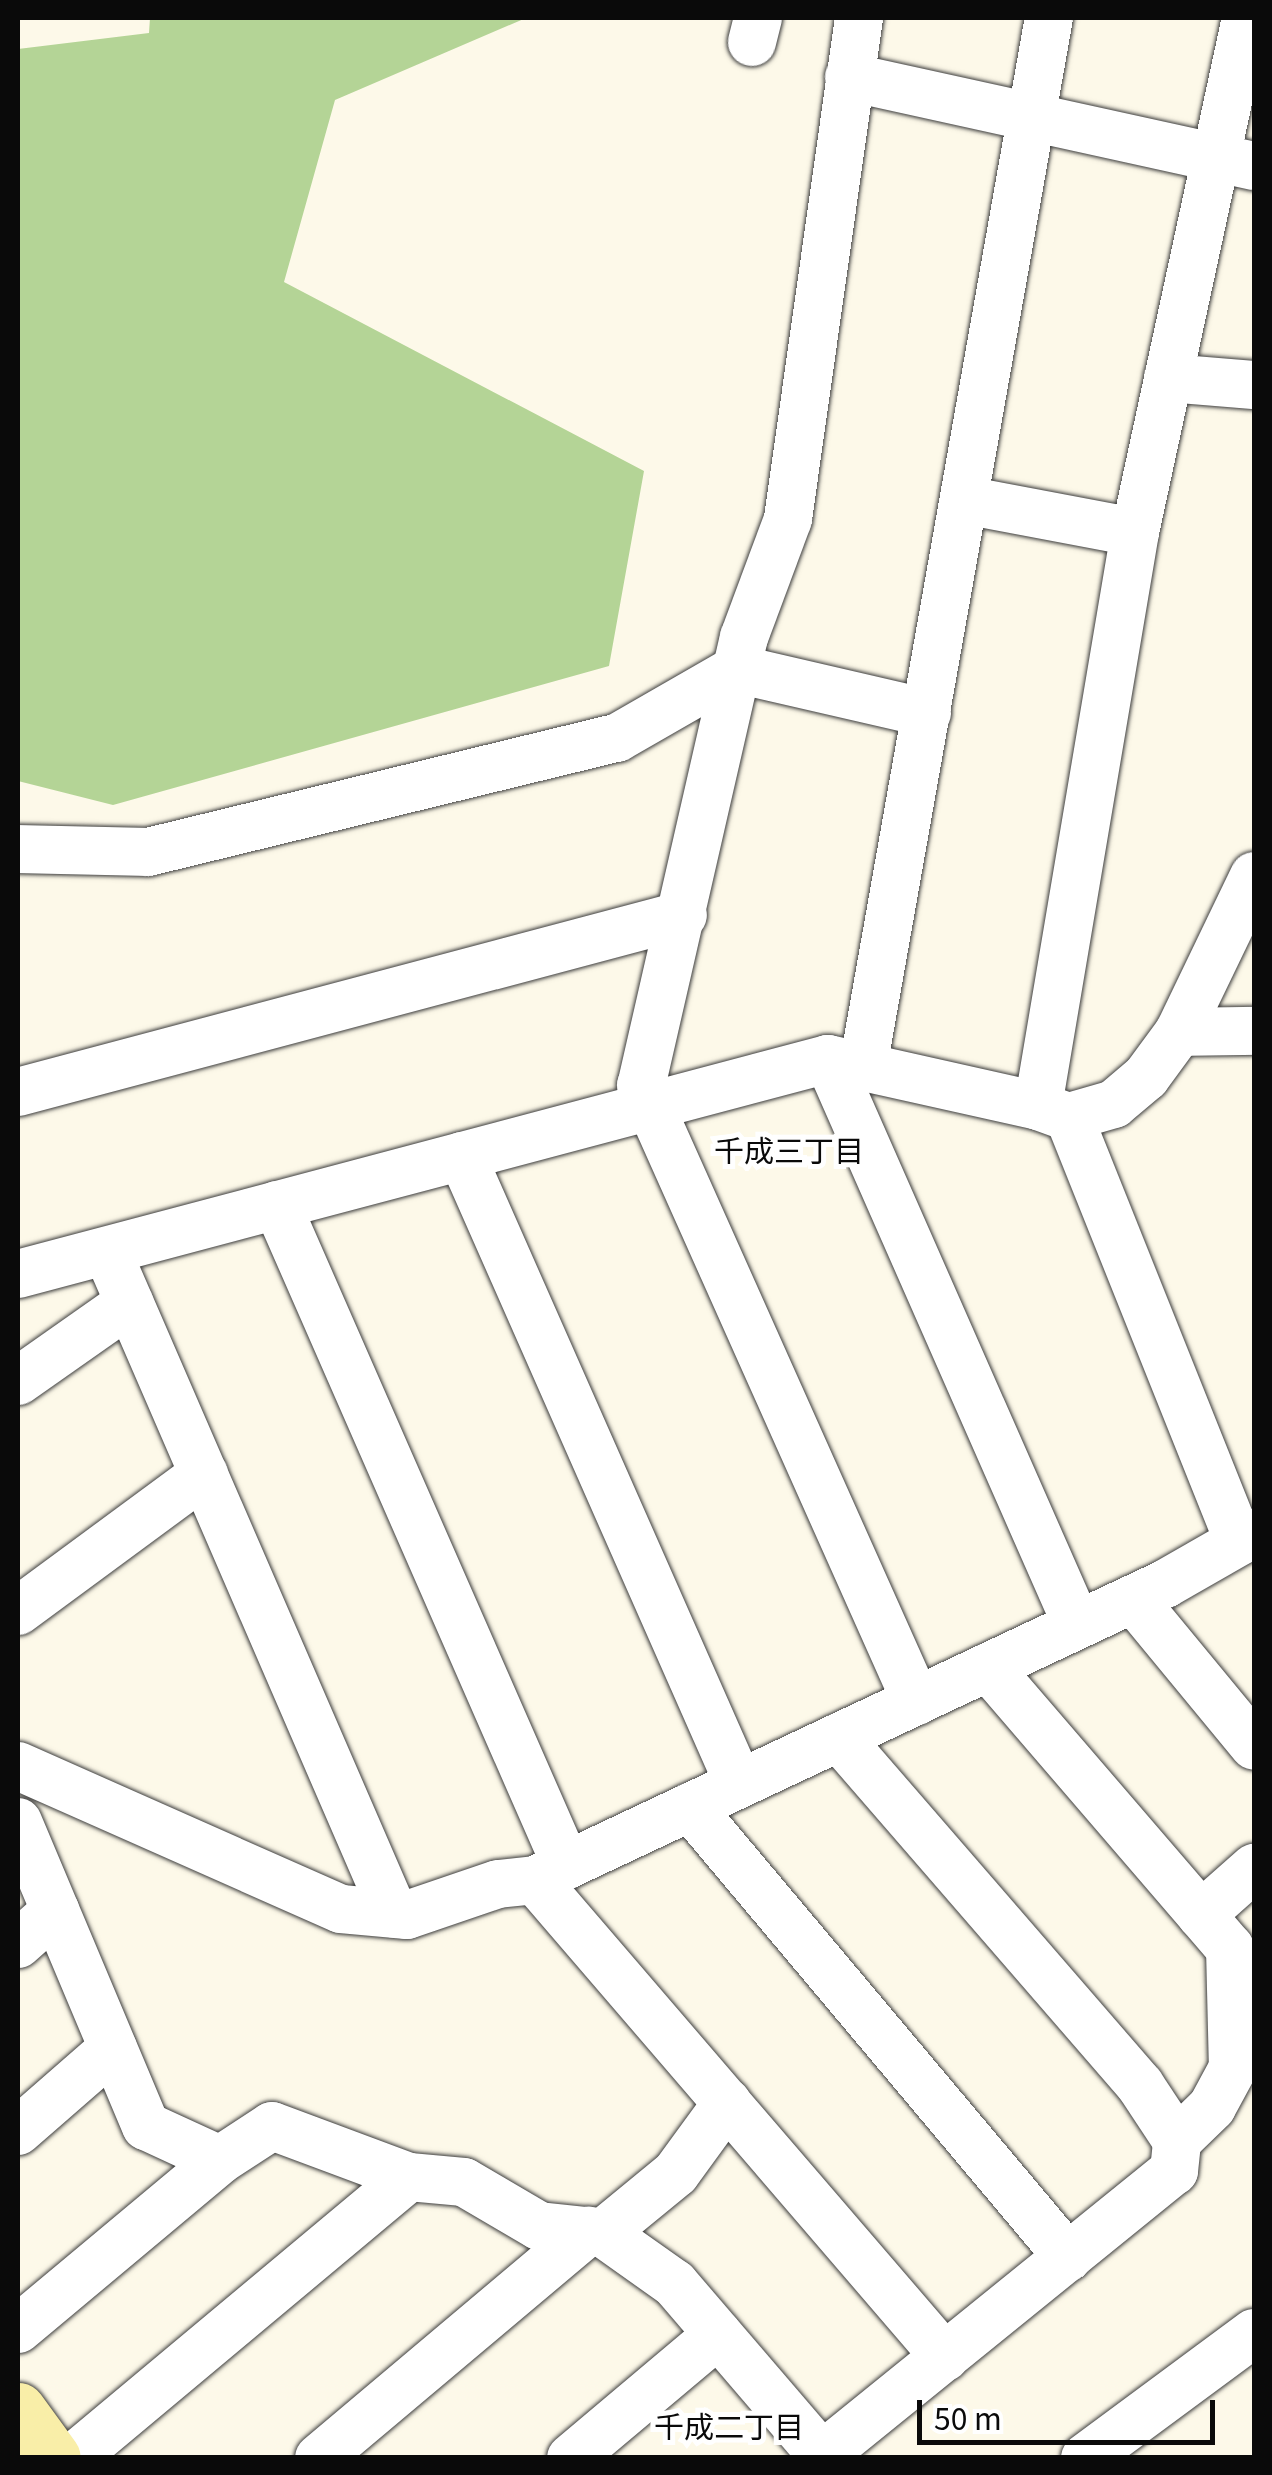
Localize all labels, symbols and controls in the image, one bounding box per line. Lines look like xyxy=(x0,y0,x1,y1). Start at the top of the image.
district label: 千成三丁目 xyxy=(714,1131,864,1167)
scale bar xyxy=(922,2380,1220,2442)
text: 50 m xyxy=(934,2395,1002,2439)
district label: 千成二丁目 xyxy=(654,2407,804,2443)

